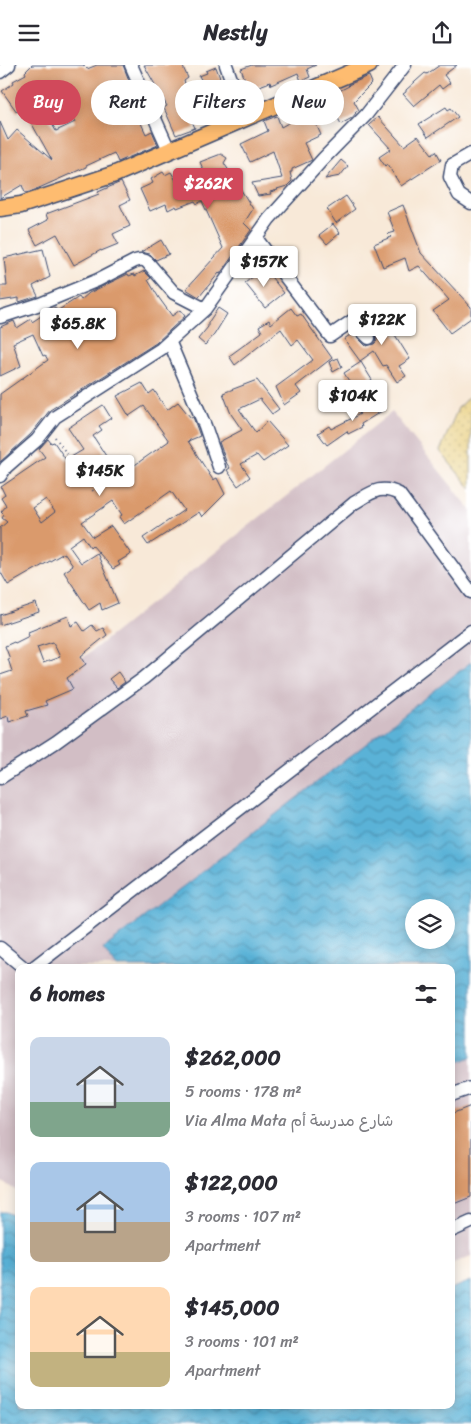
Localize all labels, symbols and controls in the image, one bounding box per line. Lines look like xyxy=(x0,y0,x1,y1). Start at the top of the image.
text: Nestly xyxy=(204,13,267,52)
icon: menu xyxy=(15,19,43,47)
icon: share xyxy=(428,19,456,47)
chip: Buy xyxy=(15,80,81,125)
chip: Rent xyxy=(91,80,165,125)
chip: Filters xyxy=(175,80,264,125)
chip: New xyxy=(274,80,344,125)
pin: $262K xyxy=(173,167,243,210)
text: $262K xyxy=(184,169,232,198)
pin: $157K xyxy=(229,245,299,288)
text: $157K xyxy=(241,247,287,276)
pin: $122K xyxy=(347,303,417,346)
text: $122K xyxy=(359,305,405,334)
pin: $65.8K xyxy=(37,307,119,350)
text: $65.8K xyxy=(51,309,105,338)
pin: $104K xyxy=(318,379,388,422)
text: $104K xyxy=(329,381,377,410)
pin: $145K xyxy=(65,455,135,497)
text: $145K xyxy=(76,456,124,485)
map controls xyxy=(405,899,455,949)
button: layers xyxy=(405,899,455,949)
text: 6 homes xyxy=(30,975,105,1013)
icon: filters xyxy=(412,980,440,1008)
text: $262,000 xyxy=(185,1039,281,1077)
icon: home xyxy=(70,1057,130,1117)
text: 5 rooms · 178 m² xyxy=(185,1077,302,1106)
text: Via Alma Mata شارع مدرسة أم xyxy=(185,1106,393,1135)
text: $122,000 xyxy=(185,1164,278,1202)
icon: home xyxy=(70,1182,130,1242)
text: 3 rooms · 107 m² xyxy=(185,1202,301,1231)
text: Apartment xyxy=(185,1231,261,1260)
text: $145,000 xyxy=(185,1289,280,1327)
icon: home xyxy=(70,1307,130,1367)
text: 3 rooms · 101 m² xyxy=(185,1327,299,1356)
text: Apartment xyxy=(185,1356,261,1385)

